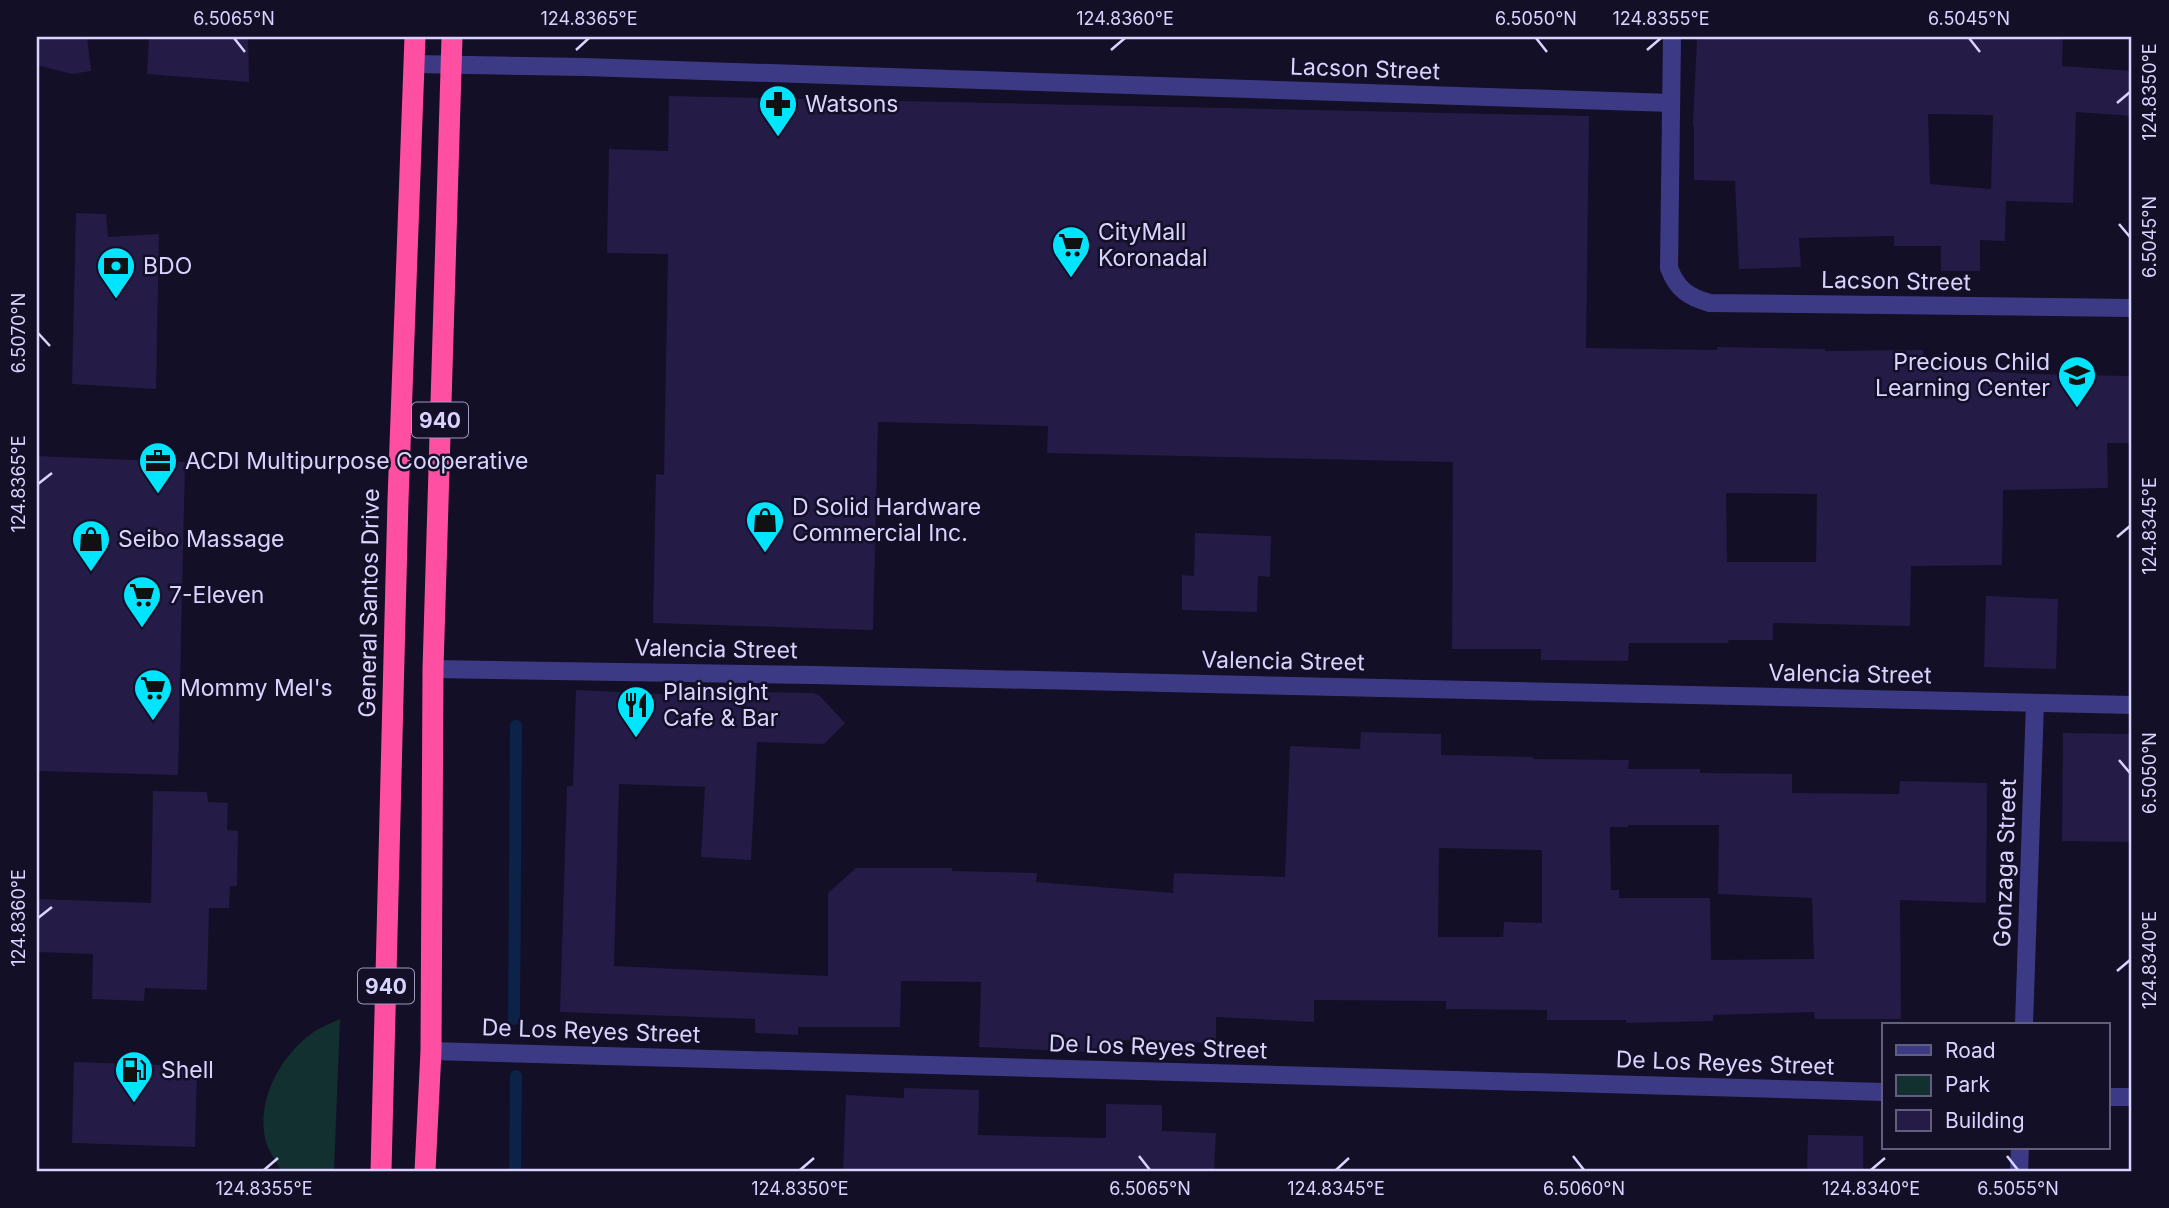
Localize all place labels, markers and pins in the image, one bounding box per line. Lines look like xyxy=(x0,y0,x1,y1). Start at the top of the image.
pharmacy icon: Watsons xyxy=(757,83,799,138)
place label: Watsons xyxy=(805,90,898,118)
place label: CityMall Koronadal xyxy=(1098,218,1207,272)
supermarket icon: CityMall Koronadal xyxy=(1050,224,1092,279)
bank icon: BDO xyxy=(95,245,137,300)
place label: BDO xyxy=(143,252,192,280)
place label: Precious Child Learning Center xyxy=(1875,348,2050,402)
school or university icon: Precious Child Learning Center xyxy=(2056,354,2098,409)
office icon: ACDI Multipurpose Cooperative xyxy=(137,440,179,495)
place label: ACDI Multipurpose Cooperative xyxy=(185,447,529,475)
place label: D Solid Hardware Commercial Inc. xyxy=(792,493,981,547)
shop icon: D Solid Hardware Commercial Inc. xyxy=(744,499,786,554)
shop icon: Seibo Massage xyxy=(70,518,112,573)
place label: Seibo Massage xyxy=(118,525,284,553)
supermarket icon: 7-Eleven xyxy=(121,574,163,629)
place label: 7-Eleven xyxy=(169,581,264,609)
supermarket icon: Mommy Mel's xyxy=(132,667,174,722)
place label: Mommy Mel's xyxy=(180,674,333,702)
place label: Plainsight Cafe & Bar xyxy=(663,678,779,732)
restaurant icon: Plainsight Cafe & Bar xyxy=(615,684,657,739)
fuel station icon: Shell xyxy=(113,1049,155,1104)
place label: Shell xyxy=(161,1056,214,1084)

